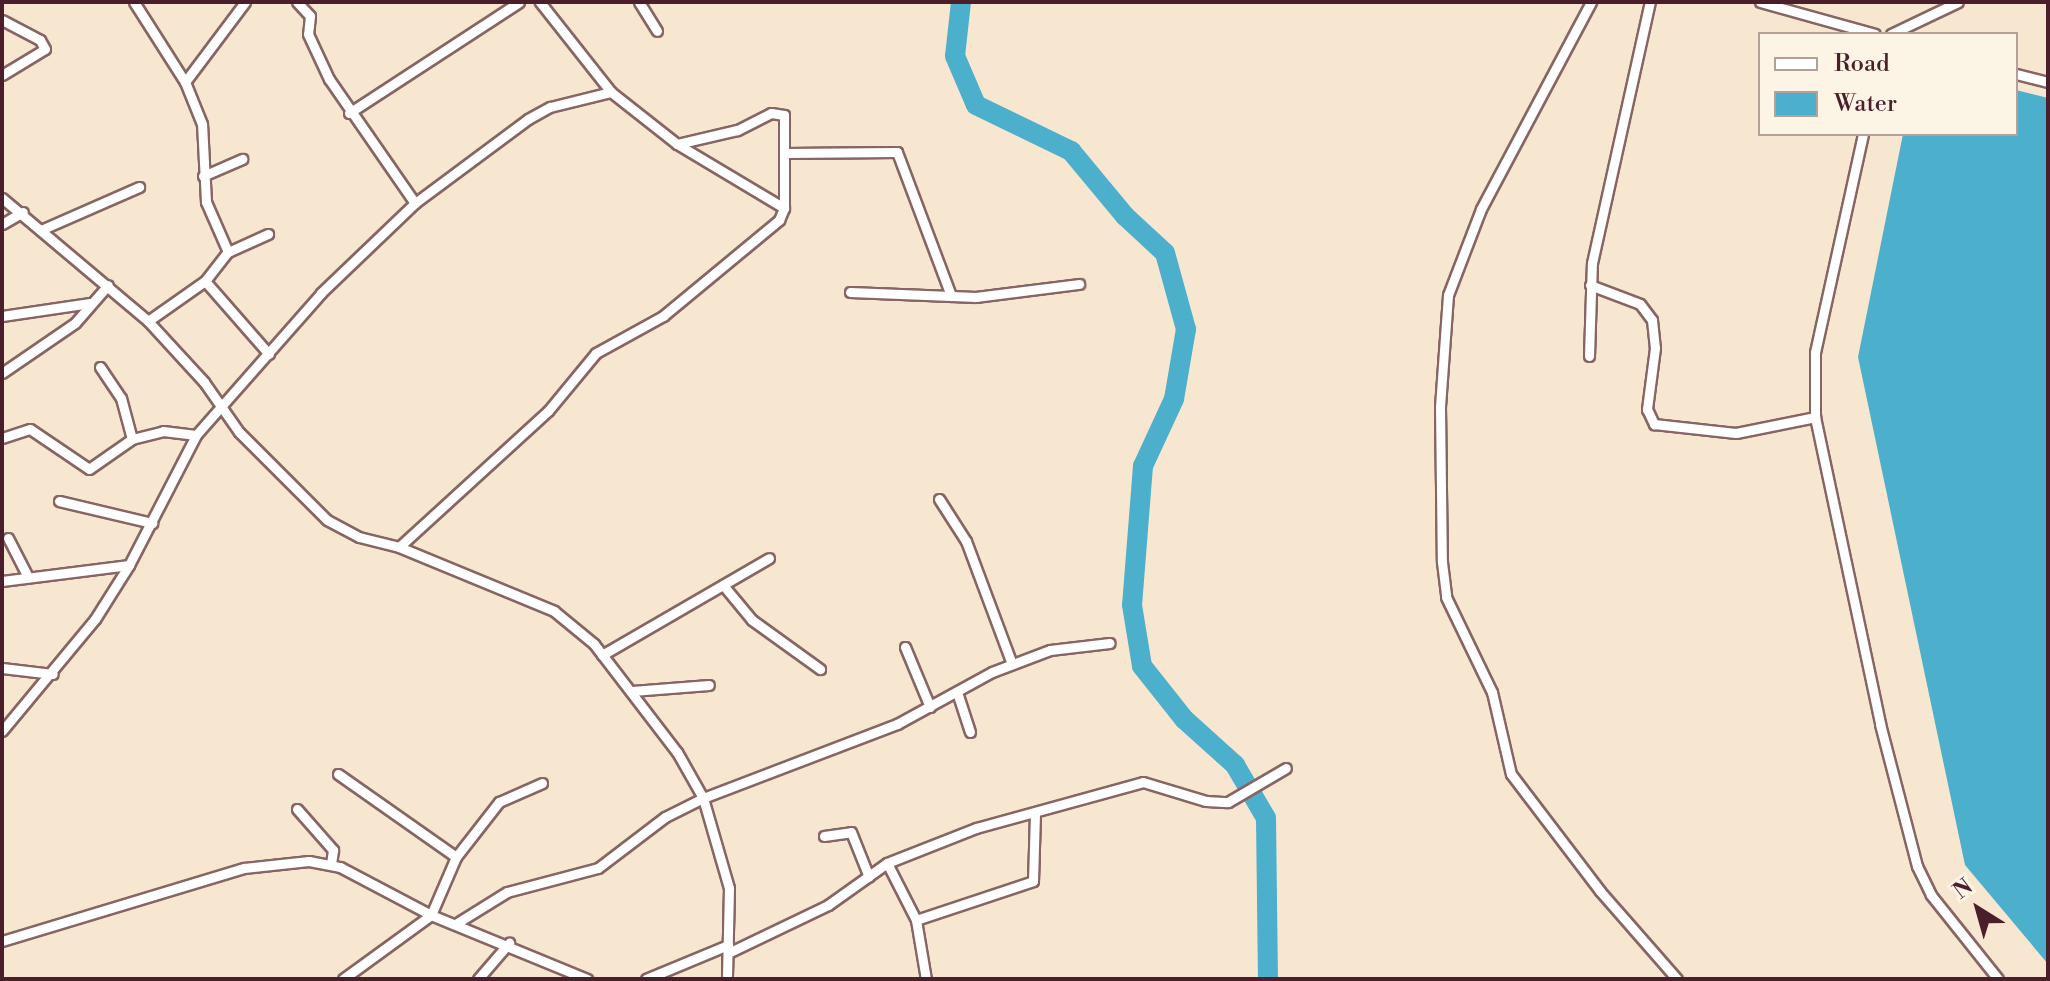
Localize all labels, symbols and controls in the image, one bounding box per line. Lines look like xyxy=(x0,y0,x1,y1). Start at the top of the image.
legend xyxy=(1758,32,2018,136)
text: Road xyxy=(1834,49,1890,79)
text: Water xyxy=(1834,89,1897,119)
north arrow xyxy=(1938,869,2018,949)
text: N xyxy=(1948,873,1978,905)

